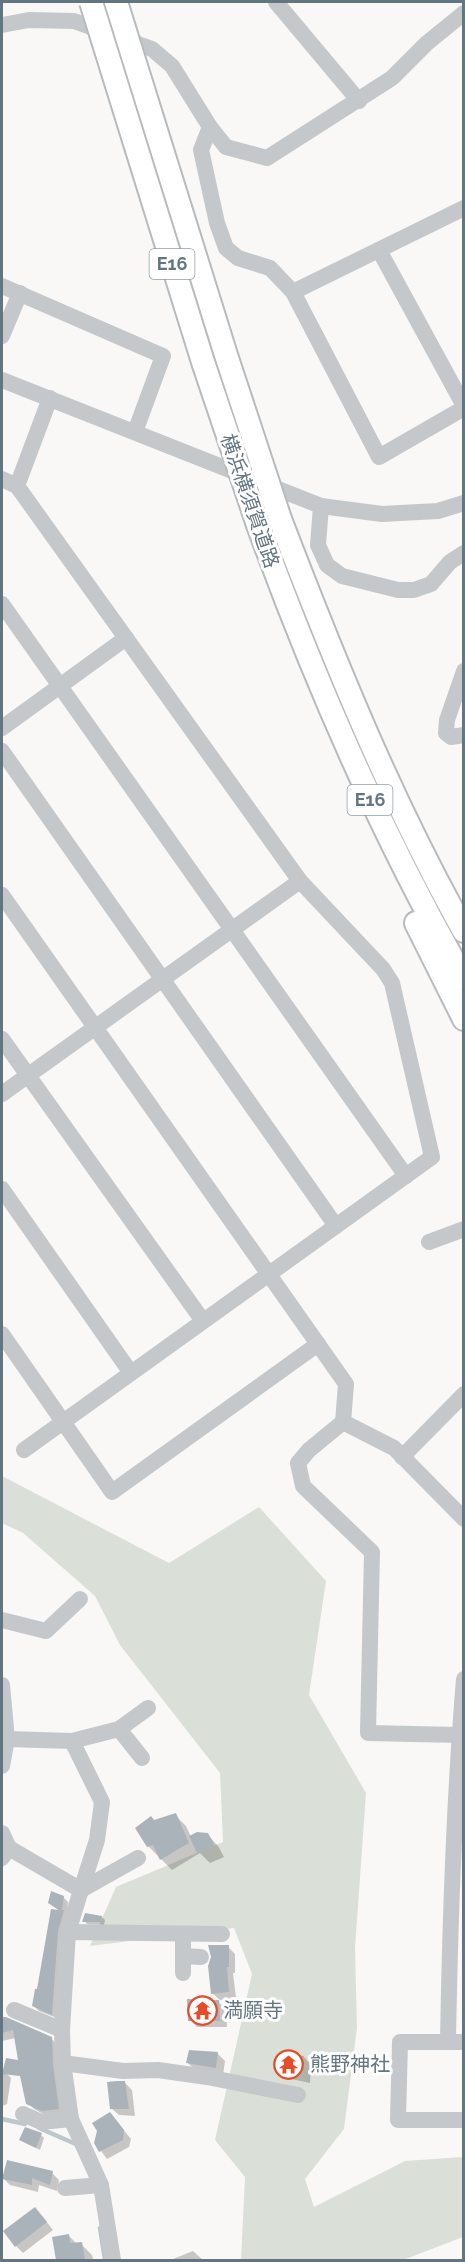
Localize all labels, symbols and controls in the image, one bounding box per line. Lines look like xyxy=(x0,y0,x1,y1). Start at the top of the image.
road number: E16 xyxy=(150,249,195,279)
street label: 横浜横須賀道路 xyxy=(216,431,284,571)
road number: E16 xyxy=(348,785,392,815)
temple icon: 満願寺 xyxy=(186,1994,218,2026)
place label: 満願寺 xyxy=(223,1998,283,2022)
temple icon: 熊野神社 xyxy=(273,2048,305,2080)
place label: 熊野神社 xyxy=(310,2052,390,2076)

